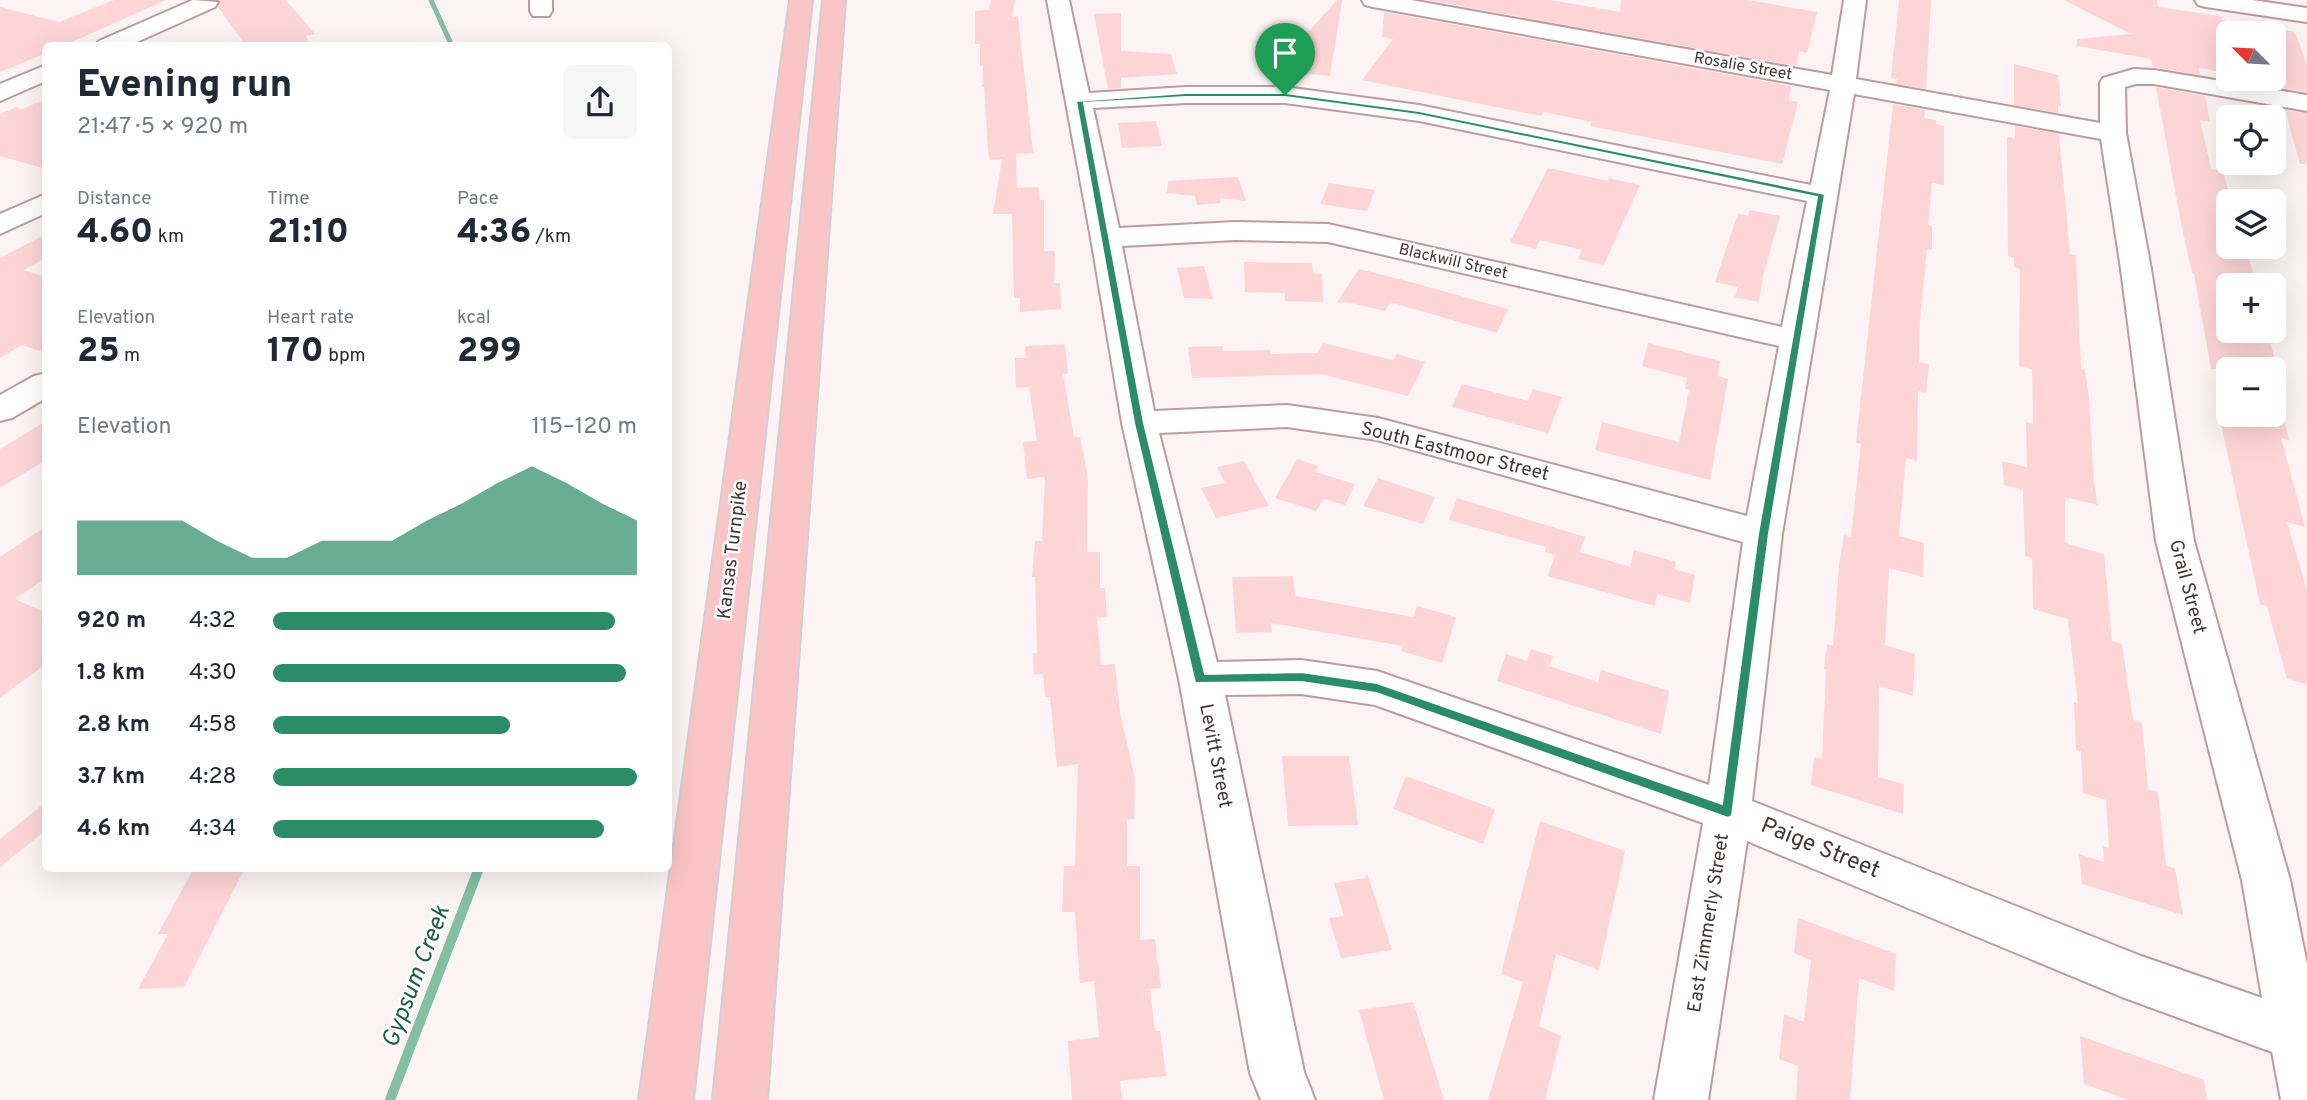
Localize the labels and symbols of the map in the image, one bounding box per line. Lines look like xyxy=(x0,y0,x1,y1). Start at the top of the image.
north arrow xyxy=(2216,21,2286,91)
pin xyxy=(1255,23,1315,95)
street label: Rosalie Street xyxy=(1692,49,1794,85)
street label: Blackwill Street xyxy=(1397,240,1509,284)
street label: South Eastmoor Street xyxy=(1359,417,1551,487)
street label: Kansas Turnpike xyxy=(713,479,753,621)
street label: Grail Street xyxy=(2163,537,2211,637)
street label: Levitt Street xyxy=(1193,702,1237,810)
street label: Paige Street xyxy=(1756,812,1884,886)
street label: East Zimmerly Street xyxy=(1683,832,1735,1014)
water label: Gypsum Creek xyxy=(376,901,458,1052)

